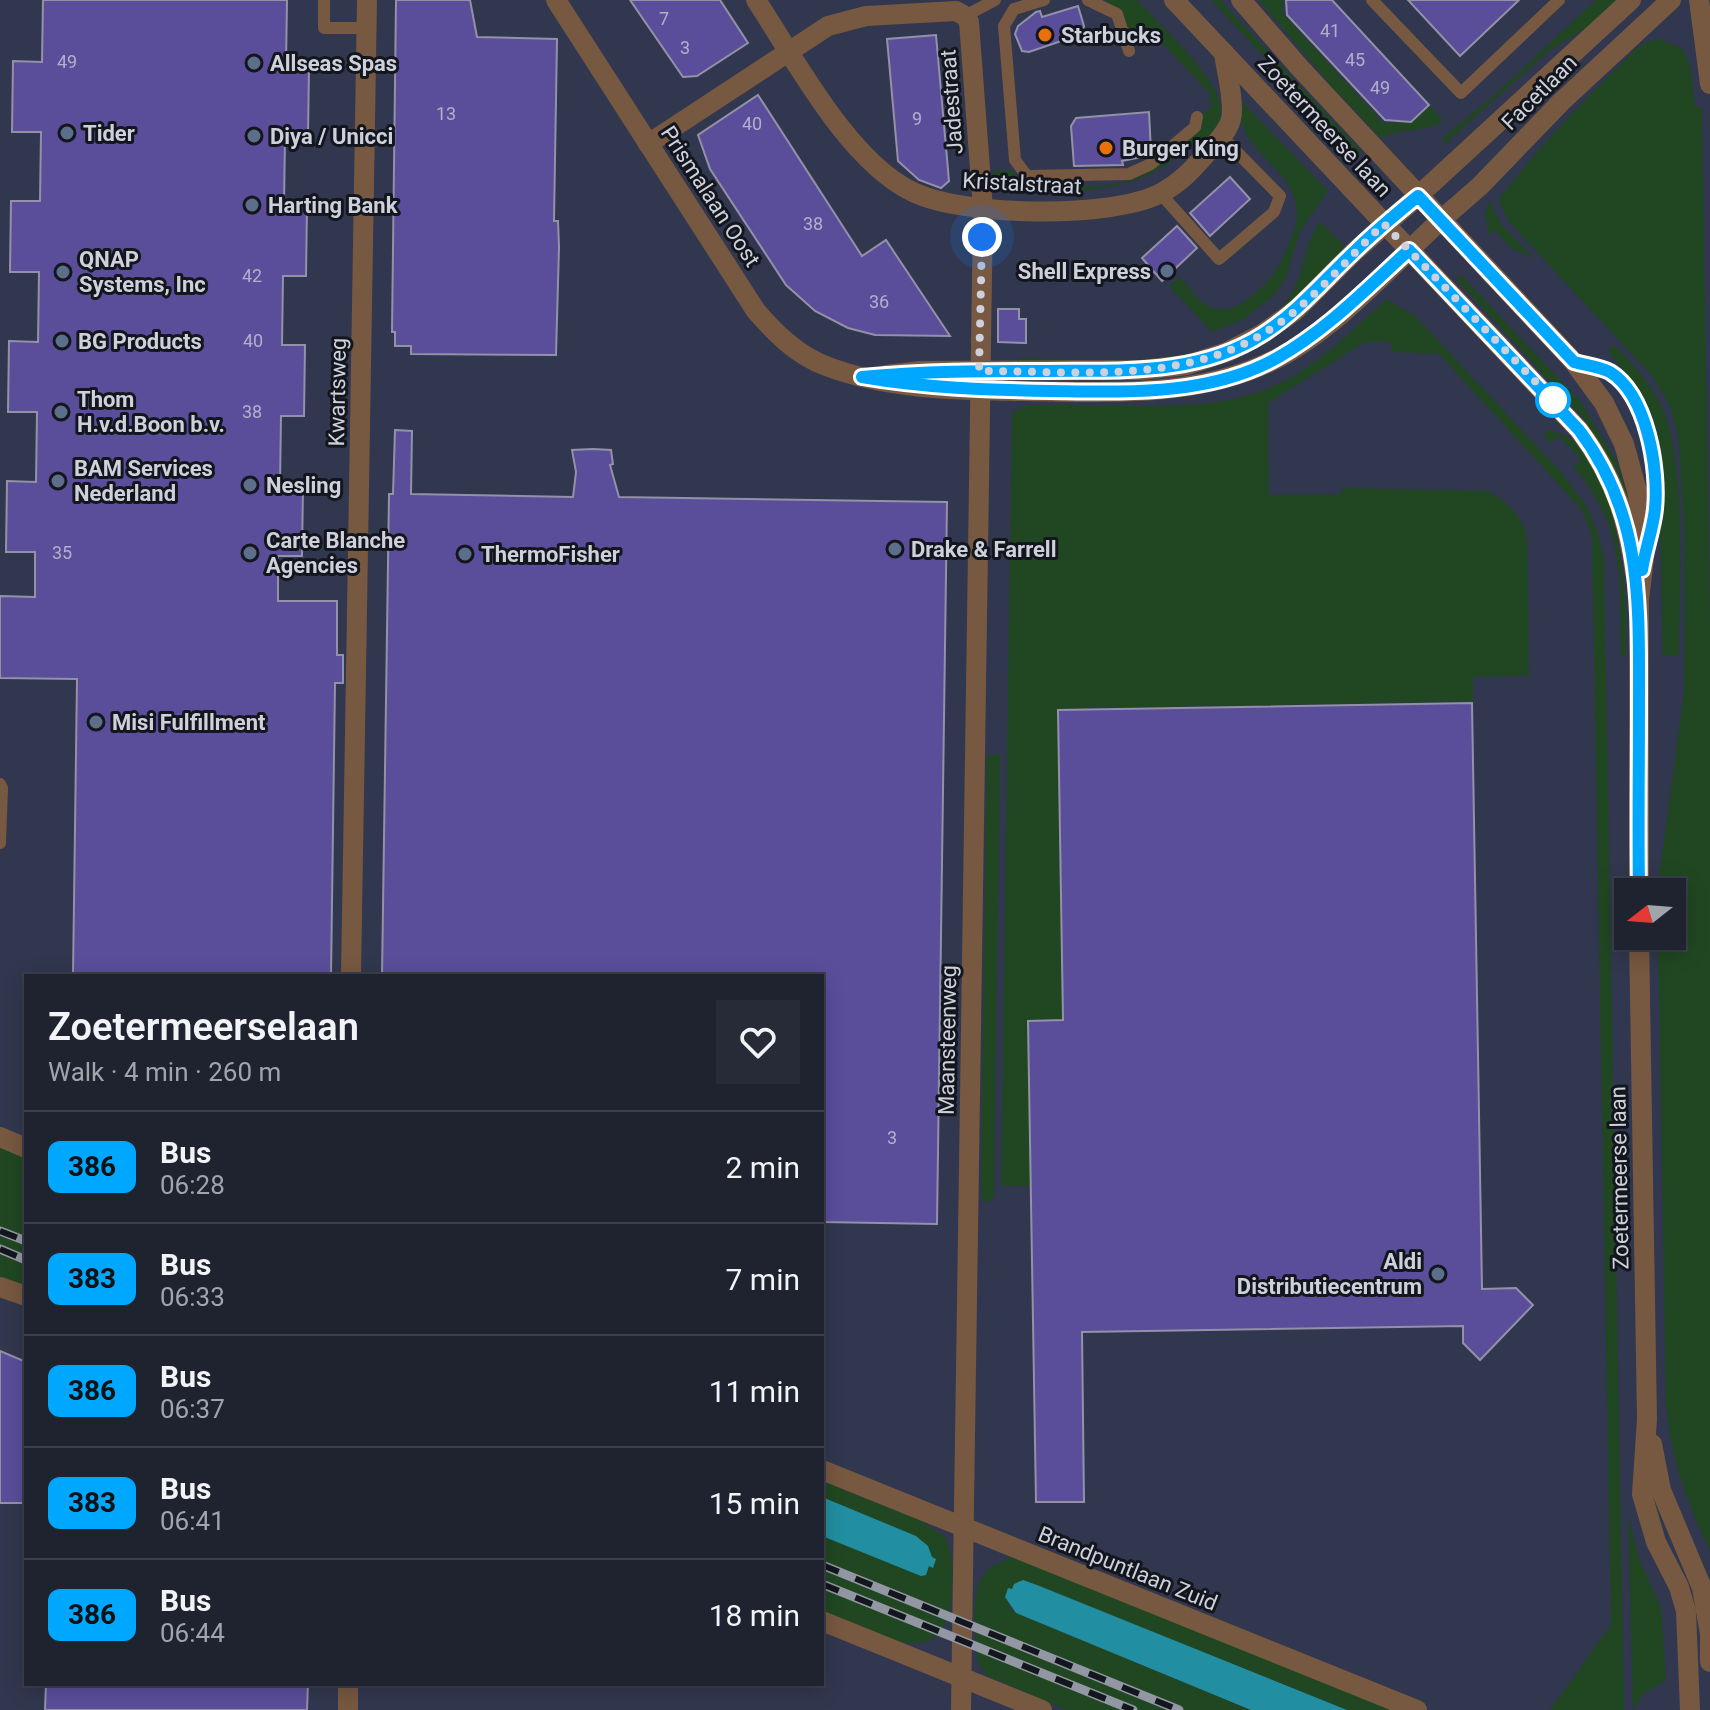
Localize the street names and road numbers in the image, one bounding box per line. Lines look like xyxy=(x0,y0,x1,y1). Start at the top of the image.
street label: Jadestraat xyxy=(935,49,968,155)
street label: Facetlaan xyxy=(1497,50,1582,135)
street label: Zoetermeerse laan xyxy=(1253,51,1396,202)
street label: Prismalaan Oost xyxy=(656,121,765,271)
street label: Kristalstraat xyxy=(962,168,1082,199)
street label: Kwartsweg xyxy=(324,337,351,447)
street label: Maansteenweg xyxy=(934,965,961,1115)
street label: Zoetermeerse laan xyxy=(1605,1086,1634,1270)
street label: Brandpuntlaan Zuid xyxy=(1035,1521,1221,1616)

